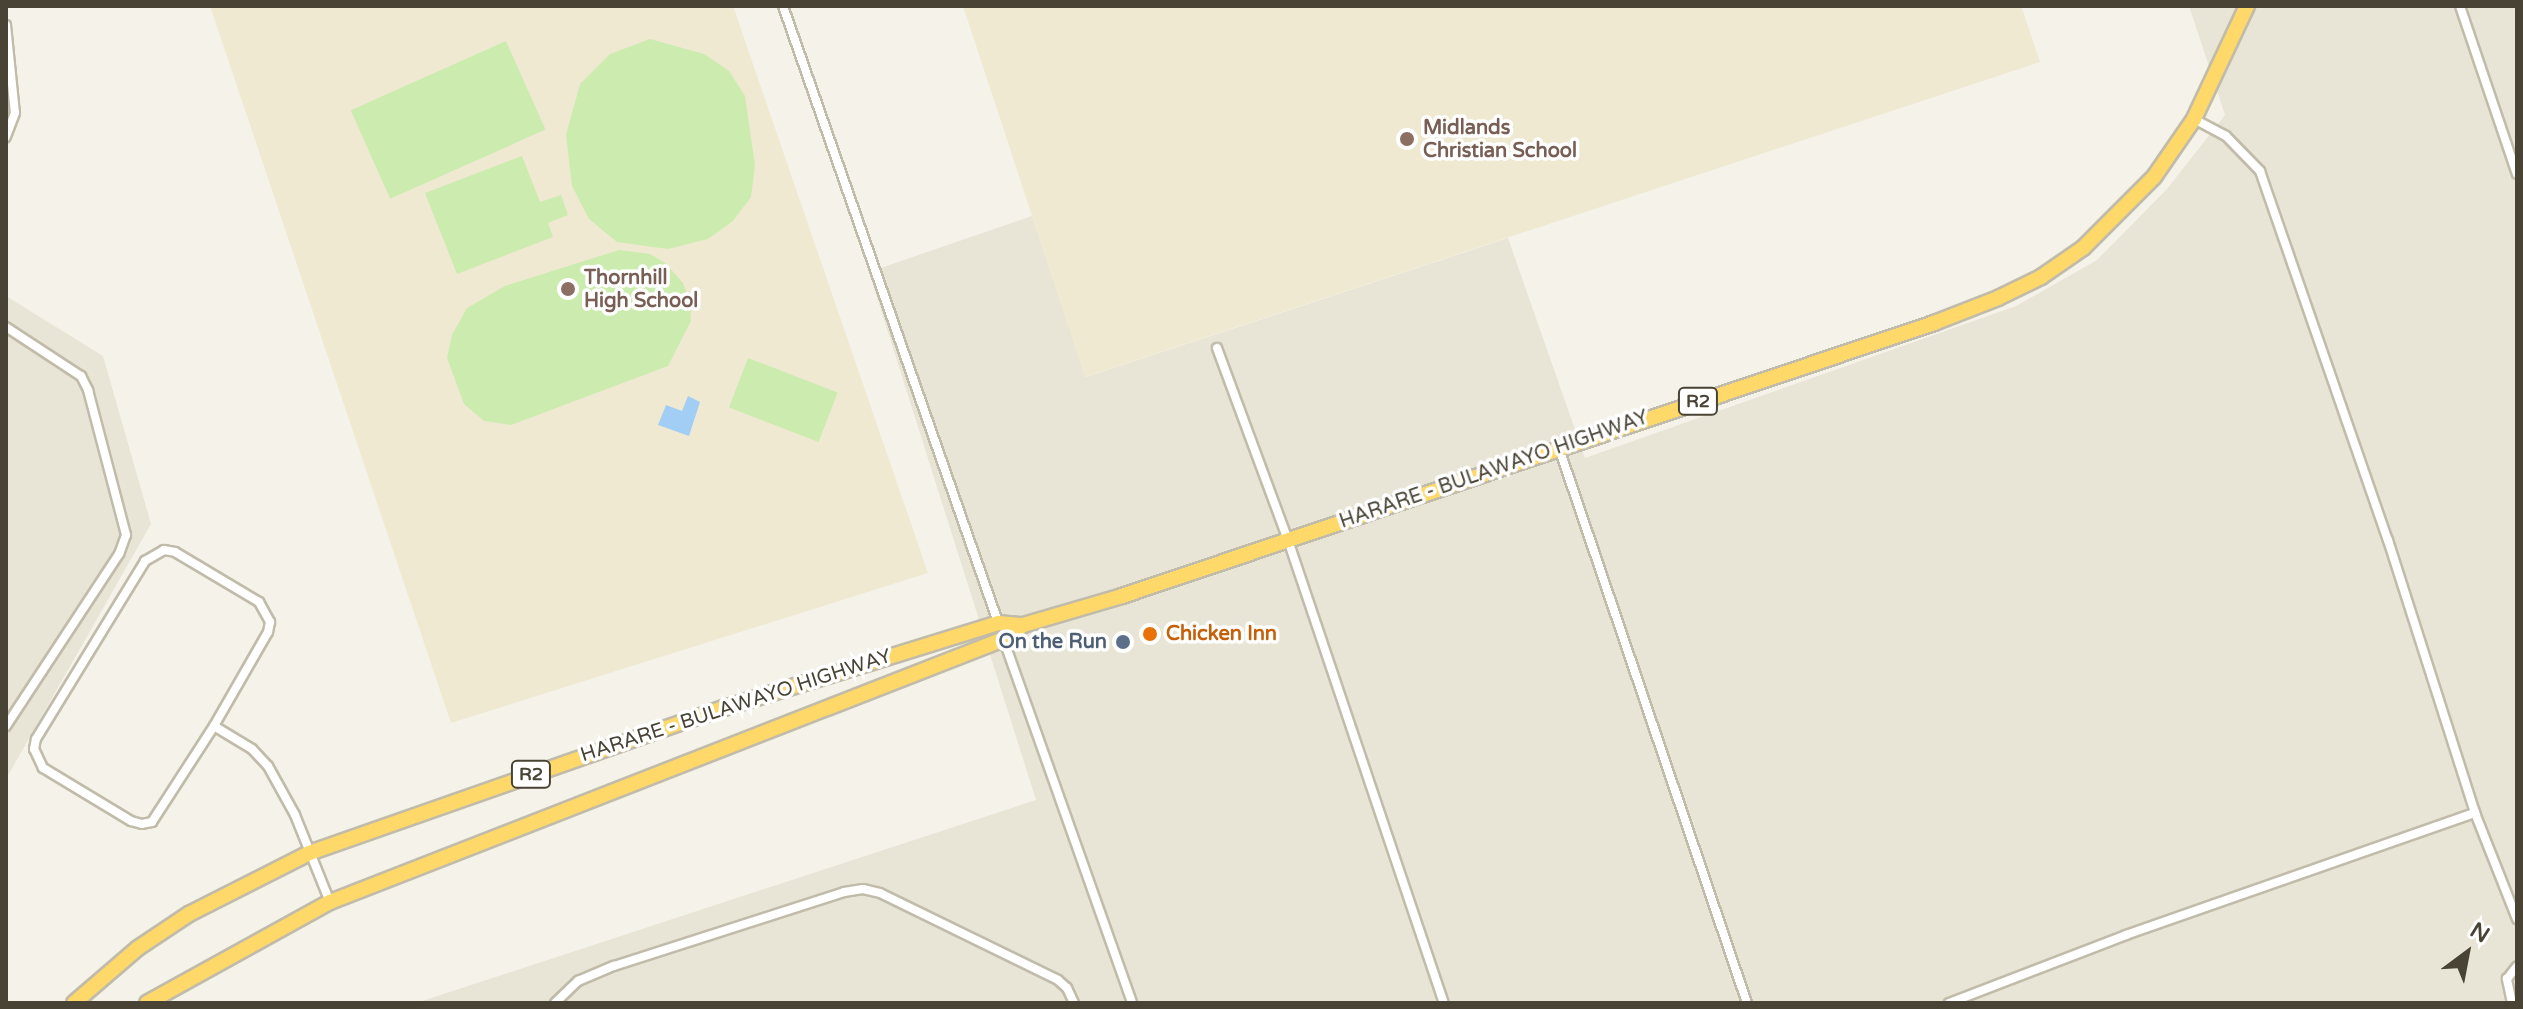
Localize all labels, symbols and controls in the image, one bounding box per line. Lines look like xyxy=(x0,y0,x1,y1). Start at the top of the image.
place label: Midlands Christian School xyxy=(1423,116,1577,163)
marker: Midlands Christian School xyxy=(1398,130,1416,148)
place label: Thornhill High School xyxy=(584,266,698,313)
marker: Thornhill High School xyxy=(559,280,577,298)
road number: R2 xyxy=(1676,387,1720,415)
street label: HARARE - BULAWAYO HIGHWAY xyxy=(1336,406,1652,534)
place label: Chicken Inn xyxy=(1166,622,1277,646)
marker: Chicken Inn xyxy=(1141,625,1159,643)
place label: On the Run xyxy=(999,630,1107,654)
marker: On the Run xyxy=(1114,633,1132,651)
street label: HARARE - BULAWAYO HIGHWAY xyxy=(578,644,894,768)
road number: R2 xyxy=(509,760,553,788)
north arrow xyxy=(2427,913,2507,993)
text: N xyxy=(2465,917,2494,948)

